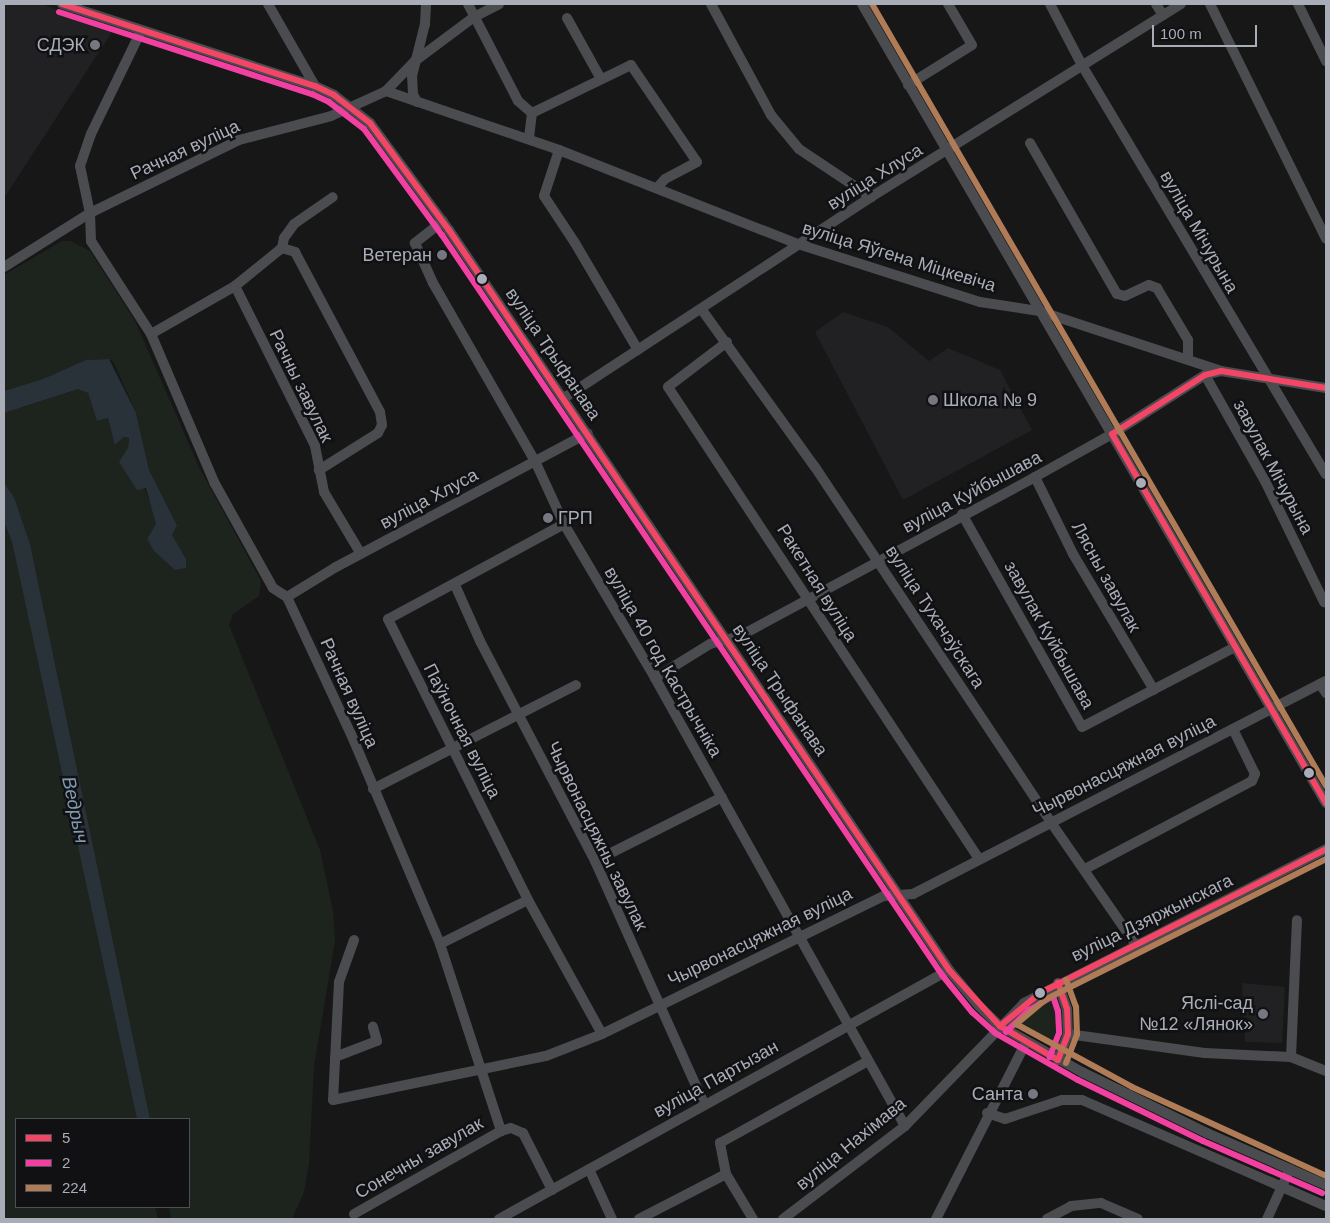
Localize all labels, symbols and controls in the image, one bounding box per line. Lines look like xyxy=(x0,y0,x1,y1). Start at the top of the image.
scale bar xyxy=(1155,15,1260,47)
text: 100 m xyxy=(1160,25,1202,42)
place label: СДЭК xyxy=(37,34,85,56)
marker: СДЭК xyxy=(89,39,101,51)
street label: Рачная вуліца xyxy=(127,115,243,185)
street label: вуліца Хлуса xyxy=(824,139,926,215)
street label: вуліца Мічурына xyxy=(1155,167,1243,297)
street label: вуліца Яўгена Міцкевіча xyxy=(800,217,998,297)
place label: Ветеран xyxy=(363,244,432,266)
marker: Ветеран xyxy=(436,249,448,261)
unlabelled marker xyxy=(477,274,487,284)
street label: вуліца Трыфанава xyxy=(501,284,605,424)
street label: Рачны завулак xyxy=(264,326,338,446)
place label: Школа № 9 xyxy=(943,389,1037,411)
marker: Школа № 9 xyxy=(927,394,939,406)
street label: завулак Мічурына xyxy=(1228,396,1318,538)
street label: вуліца Куйбышава xyxy=(899,446,1045,538)
street label: вуліца Хлуса xyxy=(376,464,482,534)
unlabelled marker xyxy=(1136,478,1146,488)
place label: ГРП xyxy=(558,507,593,529)
marker: ГРП xyxy=(542,512,554,524)
street label: Лясны завулак xyxy=(1067,518,1145,636)
street label: Ракетная вуліца xyxy=(772,520,862,646)
street label: вуліца Тухачэўскага xyxy=(881,542,989,692)
street label: завулак Куйбышава xyxy=(999,557,1099,713)
street label: вуліца 40 год Кастрычніка xyxy=(600,563,726,761)
street label: вуліца Трыфанава xyxy=(728,620,832,760)
street label: Рачная вуліца xyxy=(315,635,383,751)
street label: Паўночная вуліца xyxy=(419,660,505,802)
street label: Чырвонасцяжная вуліца xyxy=(1029,710,1219,822)
street label: Чырвонасцяжны завулак xyxy=(542,738,652,934)
unlabelled marker xyxy=(1304,768,1314,778)
water label: Ведрыч xyxy=(57,774,93,846)
street label: вуліца Дзяржынскага xyxy=(1068,870,1236,966)
street label: Чырвонасцяжная вуліца xyxy=(664,883,856,991)
unlabelled marker xyxy=(1035,988,1045,998)
place label: Яслі-сад №12 «Лянок» xyxy=(1139,993,1253,1036)
marker: Яслі-сад №12 «Лянок» xyxy=(1257,1008,1269,1020)
street label: вуліца Партызан xyxy=(650,1036,782,1122)
place label: Санта xyxy=(972,1083,1023,1105)
marker: Санта xyxy=(1027,1088,1039,1100)
street label: вуліца Нахімава xyxy=(792,1093,910,1195)
street label: Сонечны завулак xyxy=(351,1113,487,1203)
legend xyxy=(15,1118,190,1208)
text: 5 xyxy=(62,1129,70,1146)
text: 2 xyxy=(62,1154,70,1171)
text: 224 xyxy=(62,1179,87,1196)

